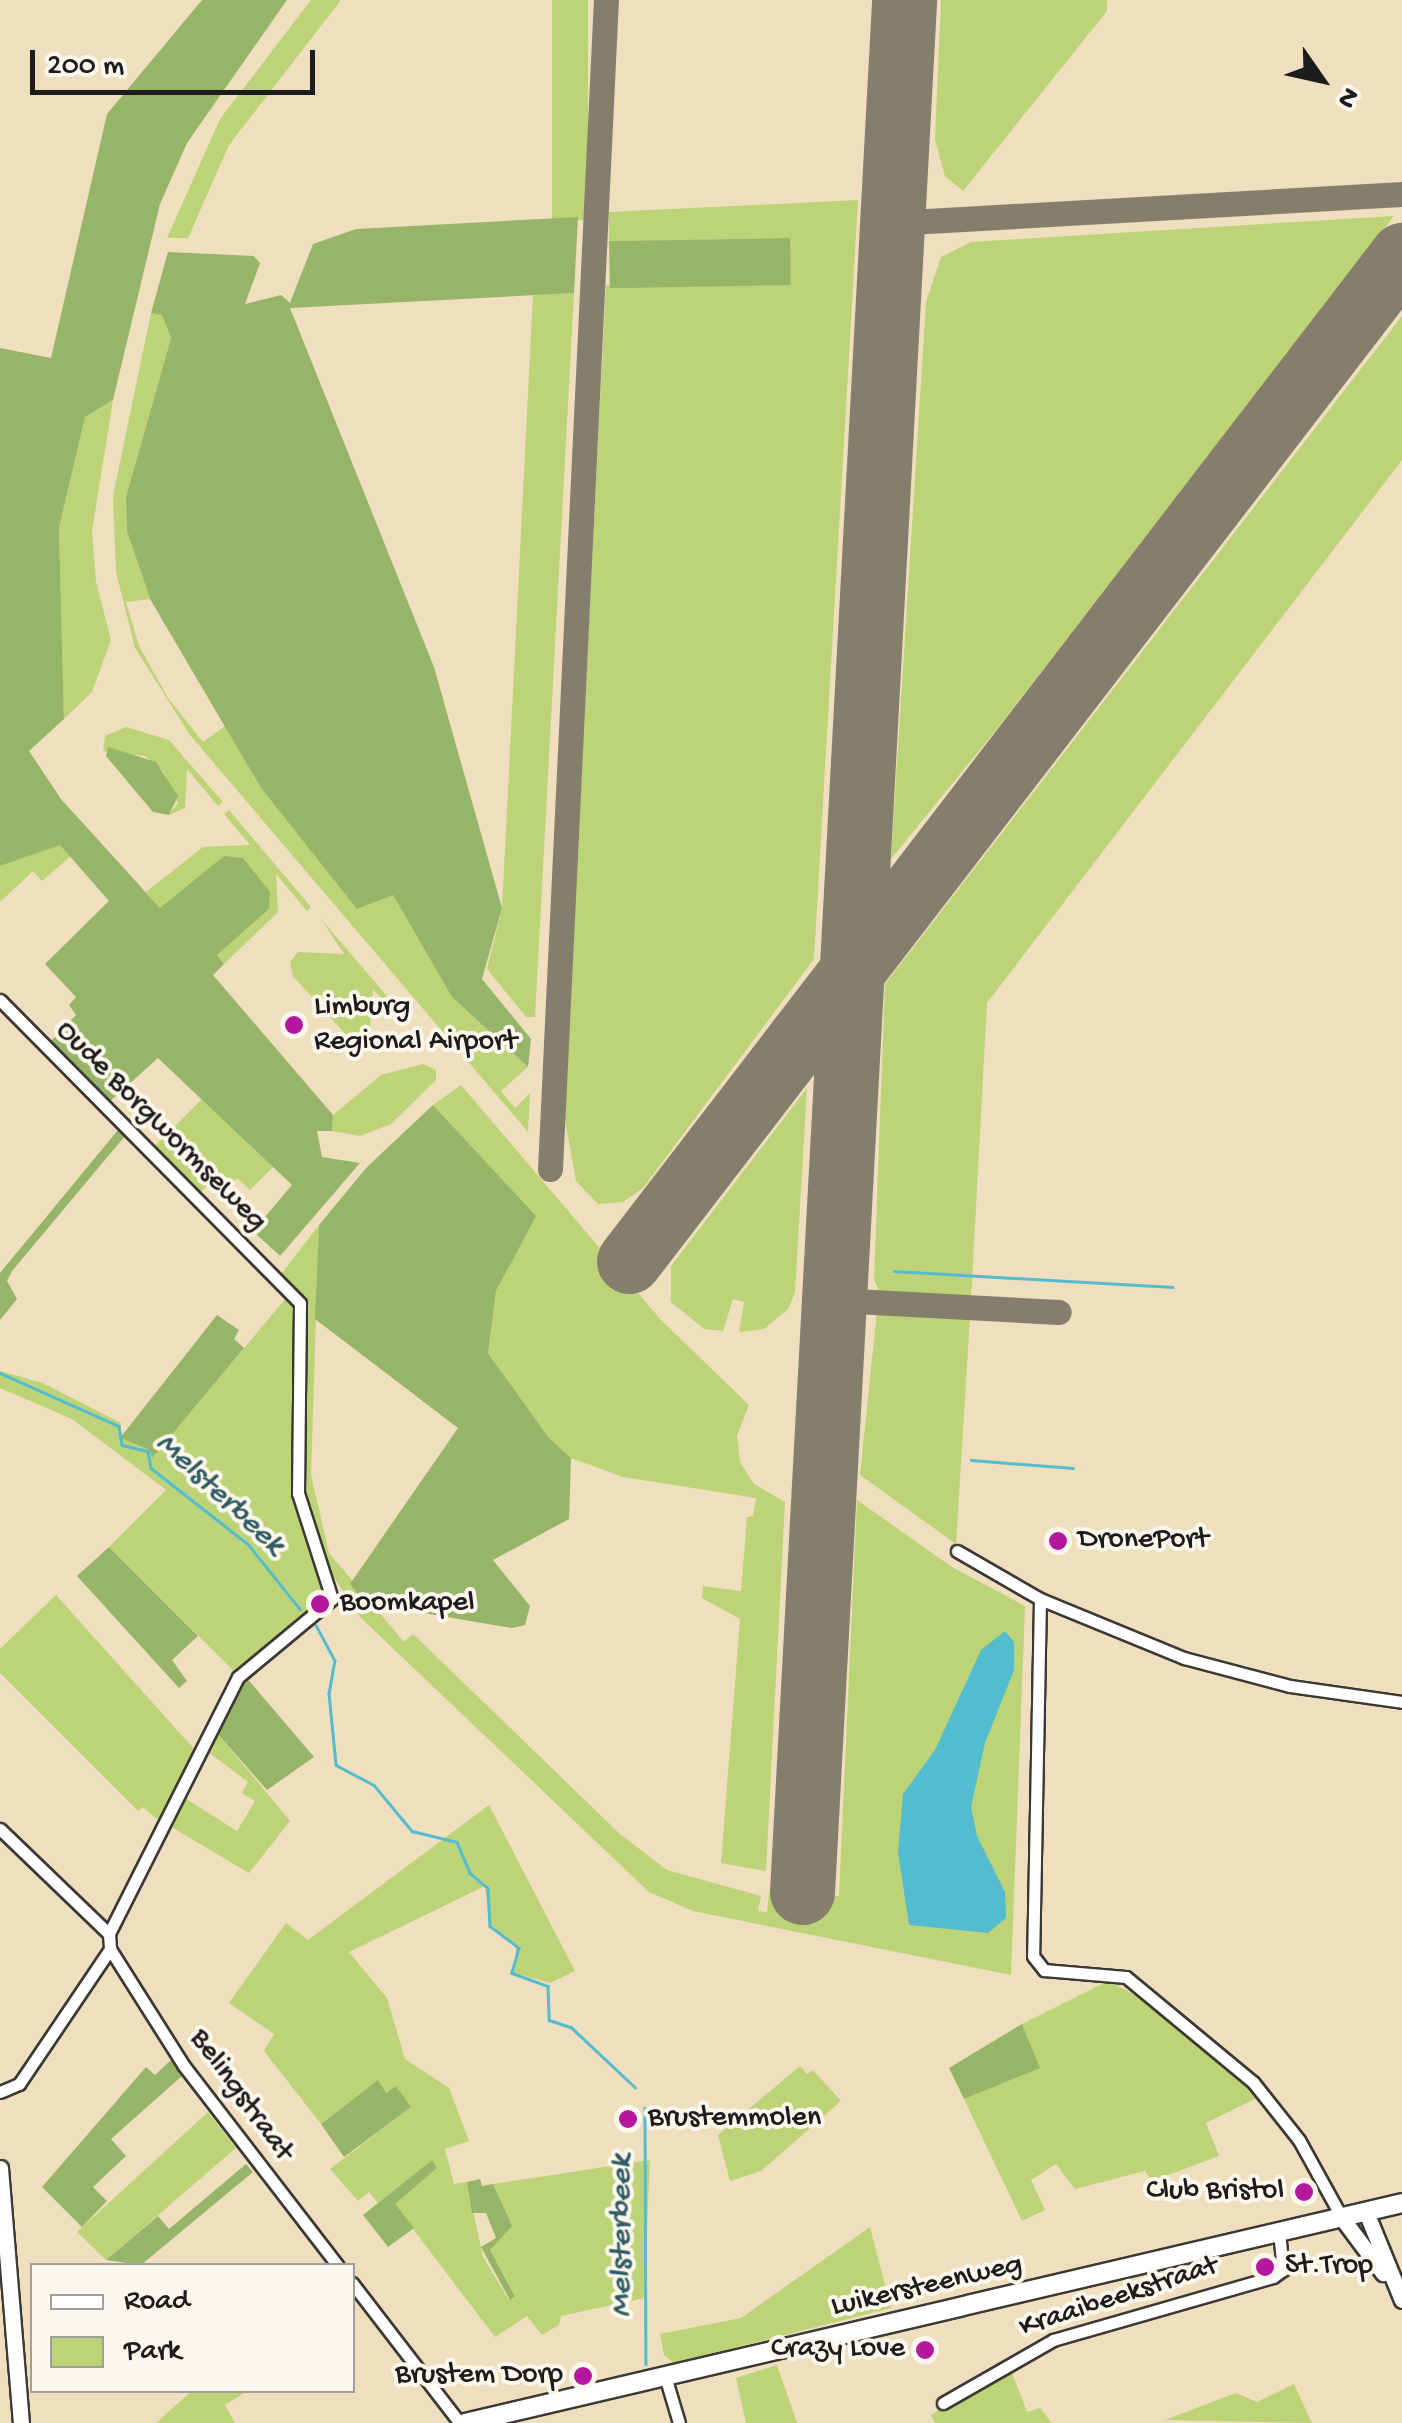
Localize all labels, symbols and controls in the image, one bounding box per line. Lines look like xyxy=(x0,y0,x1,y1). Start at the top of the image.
scale bar xyxy=(35,30,320,92)
north arrow xyxy=(1272,30,1372,130)
text: 200 m xyxy=(47,50,124,85)
text: N xyxy=(1328,80,1366,114)
place label: Limburg Regional Airport xyxy=(314,990,517,1060)
street label: Oude Borgwormseweg xyxy=(47,1014,273,1240)
marker: Limburg Regional Airport xyxy=(283,1014,305,1036)
water label: Melsterbeek xyxy=(146,1425,292,1565)
place label: DronePort xyxy=(1078,1523,1208,1559)
marker: DronePort xyxy=(1047,1530,1069,1552)
place label: Boomkapel xyxy=(340,1586,475,1622)
marker: Boomkapel xyxy=(309,1593,331,1615)
street label: Belingstraat xyxy=(180,2023,300,2169)
place label: Brustemmolen xyxy=(648,2101,821,2137)
marker: Brustemmolen xyxy=(617,2108,639,2130)
water label: Melsterbeek xyxy=(604,2155,642,2317)
place label: Club Bristol xyxy=(1146,2174,1284,2210)
marker: Club Bristol xyxy=(1293,2181,1315,2203)
street label: Luikersteenweg xyxy=(828,2247,1026,2327)
street label: Kraaibeekstraat xyxy=(1015,2249,1223,2347)
place label: St.Trop xyxy=(1285,2249,1373,2285)
marker: St.Trop xyxy=(1254,2256,1276,2278)
legend xyxy=(30,2263,355,2393)
text: Road xyxy=(124,2285,190,2320)
place label: Crazy Love xyxy=(771,2332,905,2368)
text: Park xyxy=(124,2335,181,2370)
marker: Crazy Love xyxy=(914,2339,936,2361)
place label: Brustem Dorp xyxy=(395,2358,563,2394)
marker: Brustem Dorp xyxy=(572,2365,594,2387)

